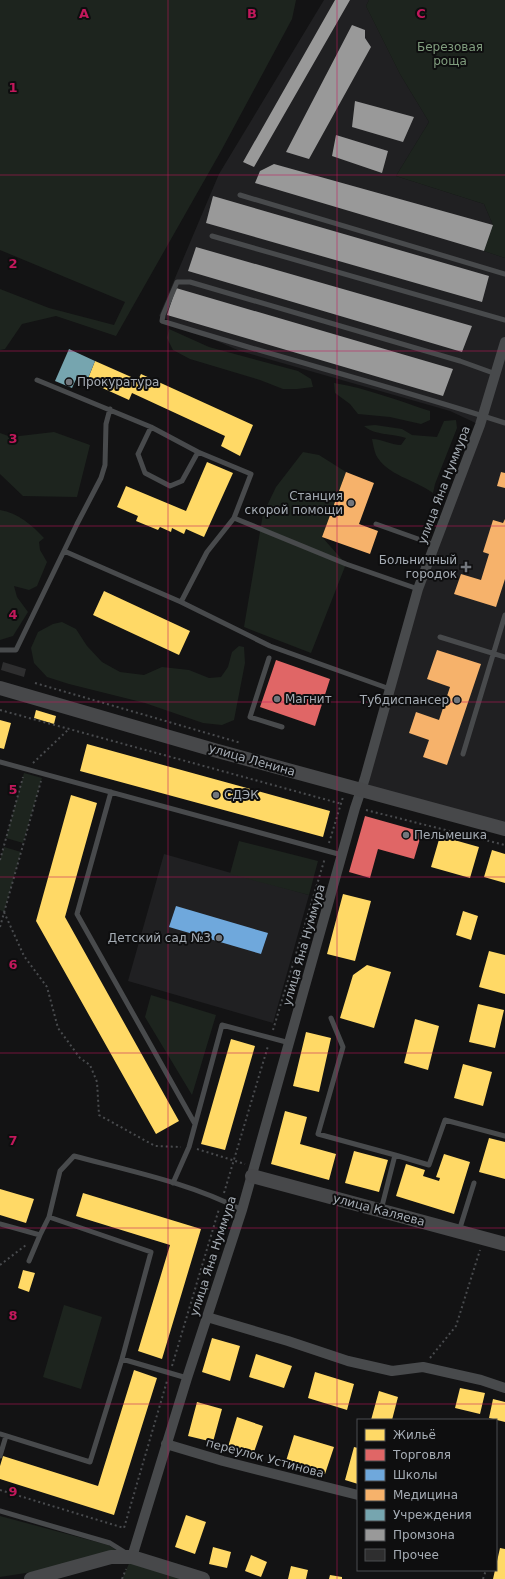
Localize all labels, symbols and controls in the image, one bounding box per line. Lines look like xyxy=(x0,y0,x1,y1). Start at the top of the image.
text: A xyxy=(79,6,89,21)
text: B xyxy=(247,6,257,21)
text: C xyxy=(416,6,426,21)
park label: Березовая роща xyxy=(417,40,483,68)
text: 1 xyxy=(8,80,18,95)
text: 2 xyxy=(8,256,18,271)
place label: Прокуратура xyxy=(77,375,159,389)
marker: Прокуратура xyxy=(64,377,74,387)
street label: улица Яна Нуммура xyxy=(415,424,473,546)
text: 3 xyxy=(8,431,18,446)
place label: Станция скорой помощи xyxy=(245,489,343,517)
marker: Станция скорой помощи xyxy=(346,498,356,508)
place label: Больничный городок xyxy=(379,553,457,581)
marker: Больничный городок xyxy=(460,561,472,573)
text: 4 xyxy=(8,607,18,622)
place label: Магнит xyxy=(285,692,332,706)
place label: Тубдиспансер xyxy=(359,693,449,707)
marker: Магнит xyxy=(272,694,282,704)
marker: Тубдиспансер xyxy=(452,695,462,705)
street label: улица Ленина xyxy=(207,741,297,779)
text: 5 xyxy=(8,782,18,797)
place label: СДЭК xyxy=(224,788,259,802)
marker: СДЭК xyxy=(211,790,221,800)
place label: Пельмешка xyxy=(414,828,487,842)
marker: Пельмешка xyxy=(401,830,411,840)
street label: улица Яна Нуммура xyxy=(280,883,328,1007)
place label: Детский сад №3 xyxy=(108,931,211,945)
marker: Детский сад №3 xyxy=(214,933,224,943)
text: 6 xyxy=(8,957,18,972)
text: 7 xyxy=(8,1133,18,1148)
street label: улица Каляева xyxy=(332,1191,426,1229)
street label: улица Яна Нуммура xyxy=(187,1194,239,1318)
text: 8 xyxy=(8,1308,18,1323)
legend xyxy=(357,1419,497,1571)
text: Жильё xyxy=(393,1428,436,1442)
street label: переулок Устинова xyxy=(204,1435,326,1481)
text: Торговля xyxy=(392,1448,451,1462)
text: Школы xyxy=(393,1468,438,1482)
text: 9 xyxy=(8,1484,18,1499)
text: Медицина xyxy=(393,1488,458,1502)
text: Учреждения xyxy=(393,1508,472,1522)
text: Промзона xyxy=(393,1528,455,1542)
text: Прочее xyxy=(393,1548,439,1562)

